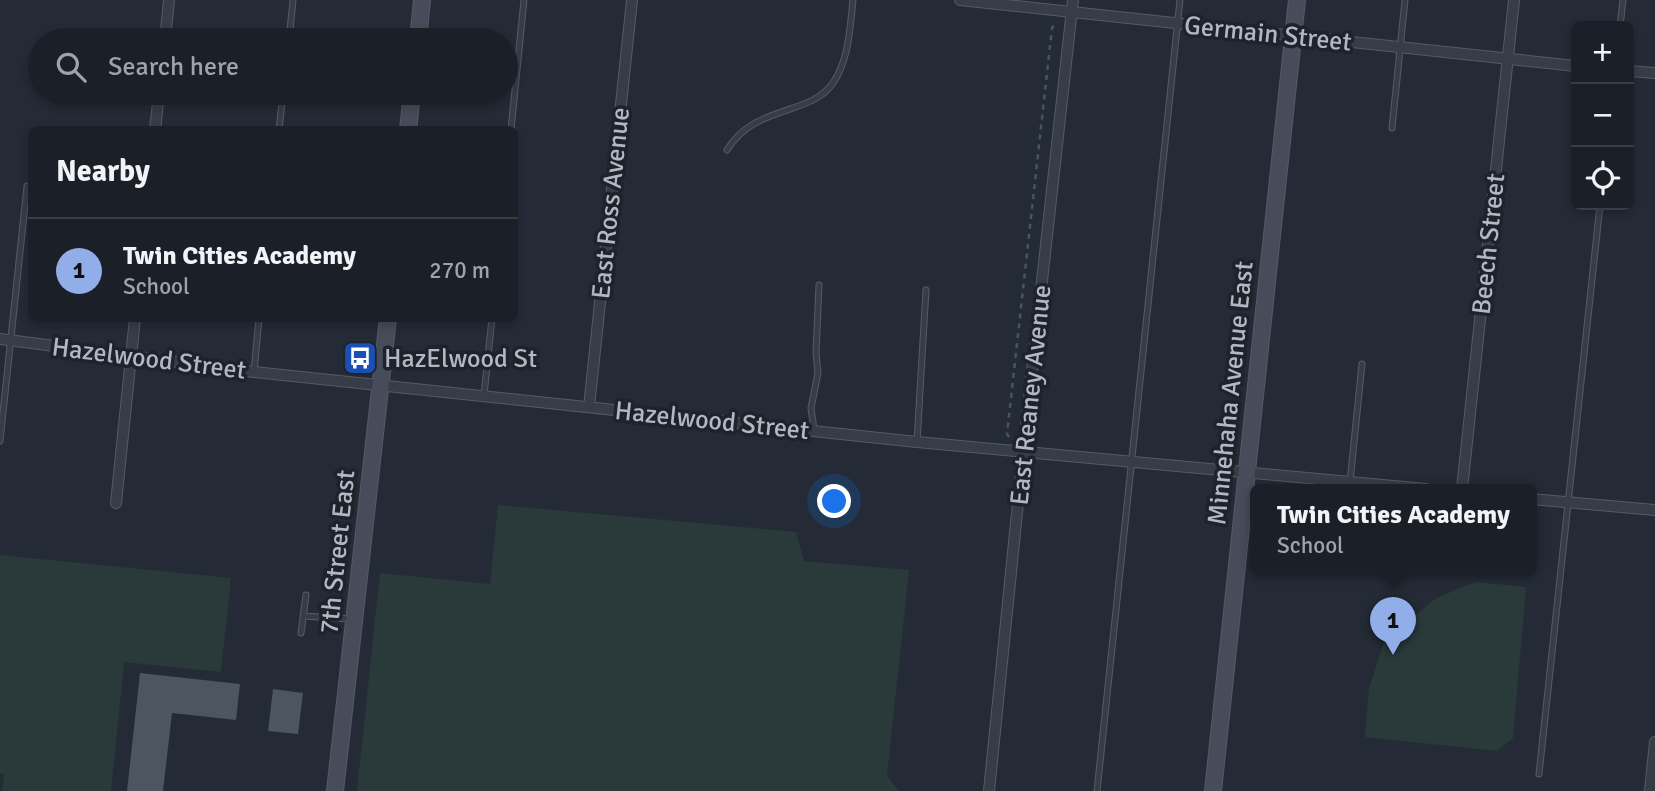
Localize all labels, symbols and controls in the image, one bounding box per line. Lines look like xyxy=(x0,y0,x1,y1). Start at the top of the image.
street label: Germain Street xyxy=(1183,9,1353,59)
map controls xyxy=(1571,21,1634,210)
button: + xyxy=(1571,21,1634,84)
search box xyxy=(28,28,518,105)
icon: search xyxy=(52,48,90,86)
text: Search here xyxy=(108,51,239,83)
button: − xyxy=(1571,84,1634,147)
street label: East Ross Avenue xyxy=(585,106,637,300)
button: locate xyxy=(1571,147,1634,210)
text: Nearby xyxy=(56,153,150,190)
street label: Beech Street xyxy=(1466,172,1512,316)
text: Twin Cities Academy xyxy=(123,240,356,272)
text: 1 xyxy=(73,256,85,285)
text: 270 m xyxy=(429,256,490,285)
street label: Minnehaha Avenue East xyxy=(1201,260,1261,527)
text: School xyxy=(123,272,190,301)
street label: East Reaney Avenue xyxy=(1004,283,1058,507)
street label: Hazelwood Street xyxy=(50,331,248,387)
bus stop icon: HazElwood St xyxy=(341,339,379,377)
place label: HazElwood St xyxy=(384,343,537,375)
street label: Hazelwood Street xyxy=(613,395,811,447)
street label: 7th Street East xyxy=(313,469,363,636)
your location xyxy=(817,484,851,518)
popup xyxy=(1250,484,1537,575)
text: Twin Cities Academy xyxy=(1277,499,1510,531)
text: School xyxy=(1277,531,1344,560)
pin: 1 xyxy=(1370,597,1416,655)

